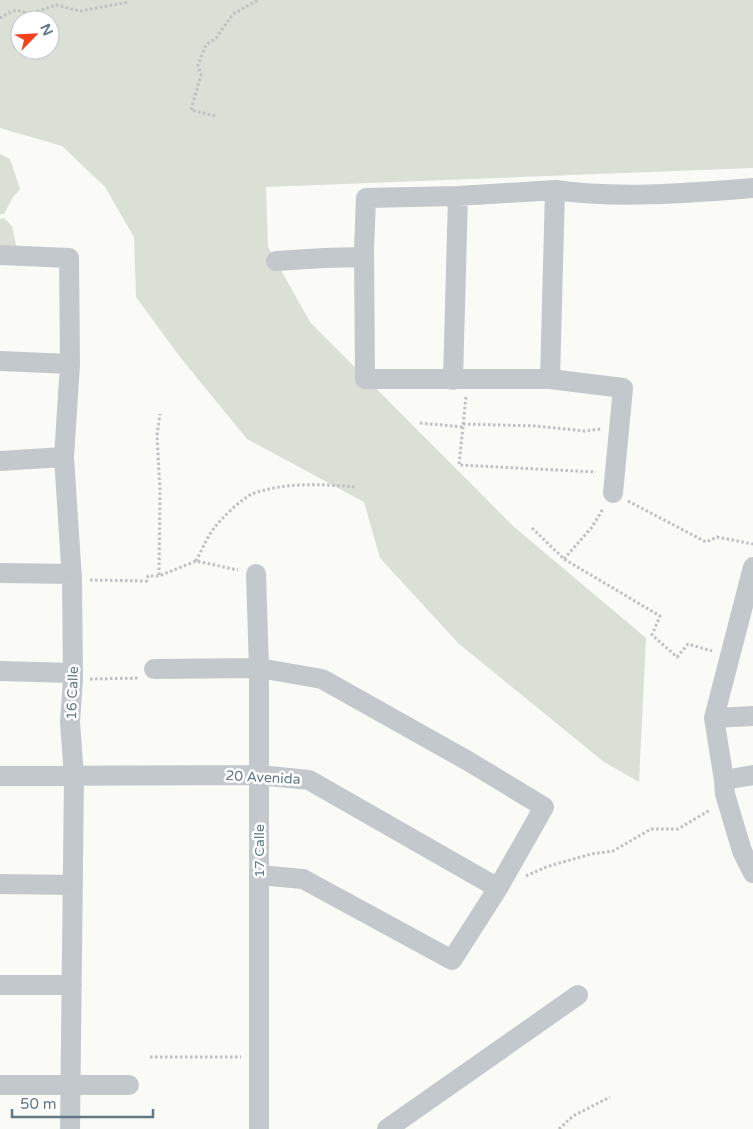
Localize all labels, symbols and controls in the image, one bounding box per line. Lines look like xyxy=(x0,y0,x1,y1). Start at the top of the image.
north arrow xyxy=(10,10,60,60)
text: N xyxy=(36,21,56,39)
street label: 16 Calle xyxy=(63,666,82,720)
street label: 20 Avenida xyxy=(225,767,301,788)
street label: 17 Calle xyxy=(251,824,268,878)
scale bar xyxy=(12,1086,154,1118)
text: 50 m xyxy=(20,1095,57,1113)

